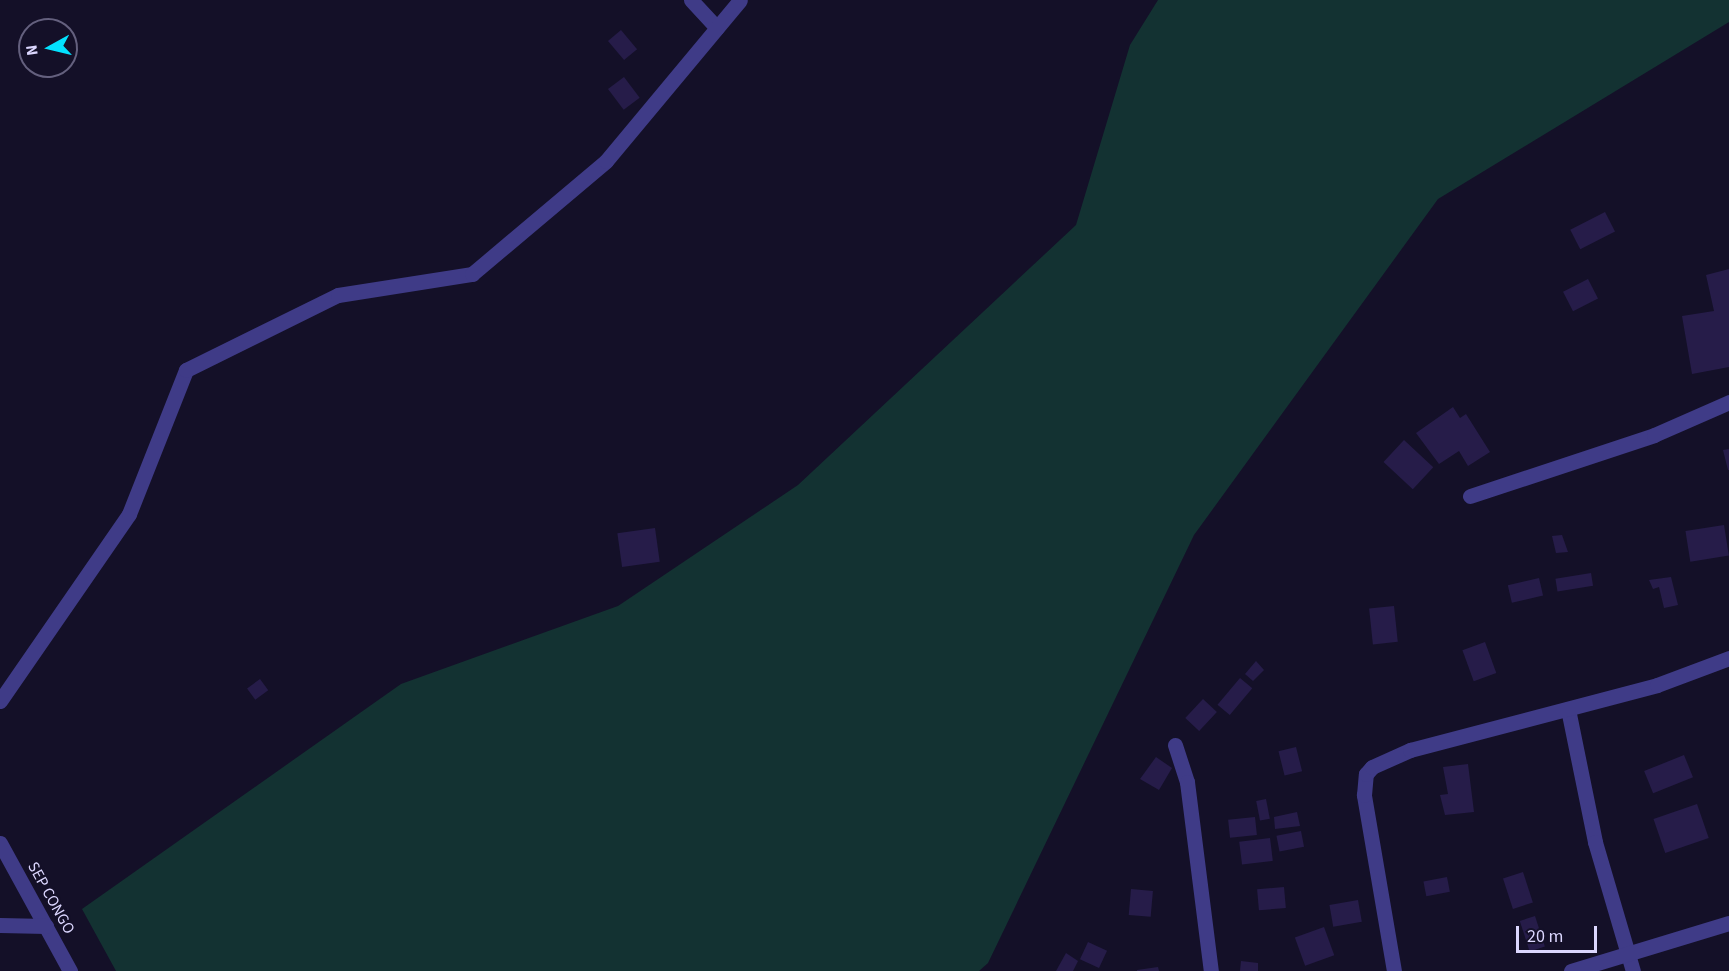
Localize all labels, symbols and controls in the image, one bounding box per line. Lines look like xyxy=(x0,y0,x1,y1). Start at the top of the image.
north arrow xyxy=(18,18,78,78)
text: N xyxy=(21,43,44,57)
street label: SEP CONGO xyxy=(23,859,79,937)
scale bar xyxy=(1519,914,1600,952)
text: 20 m xyxy=(1527,924,1563,949)

